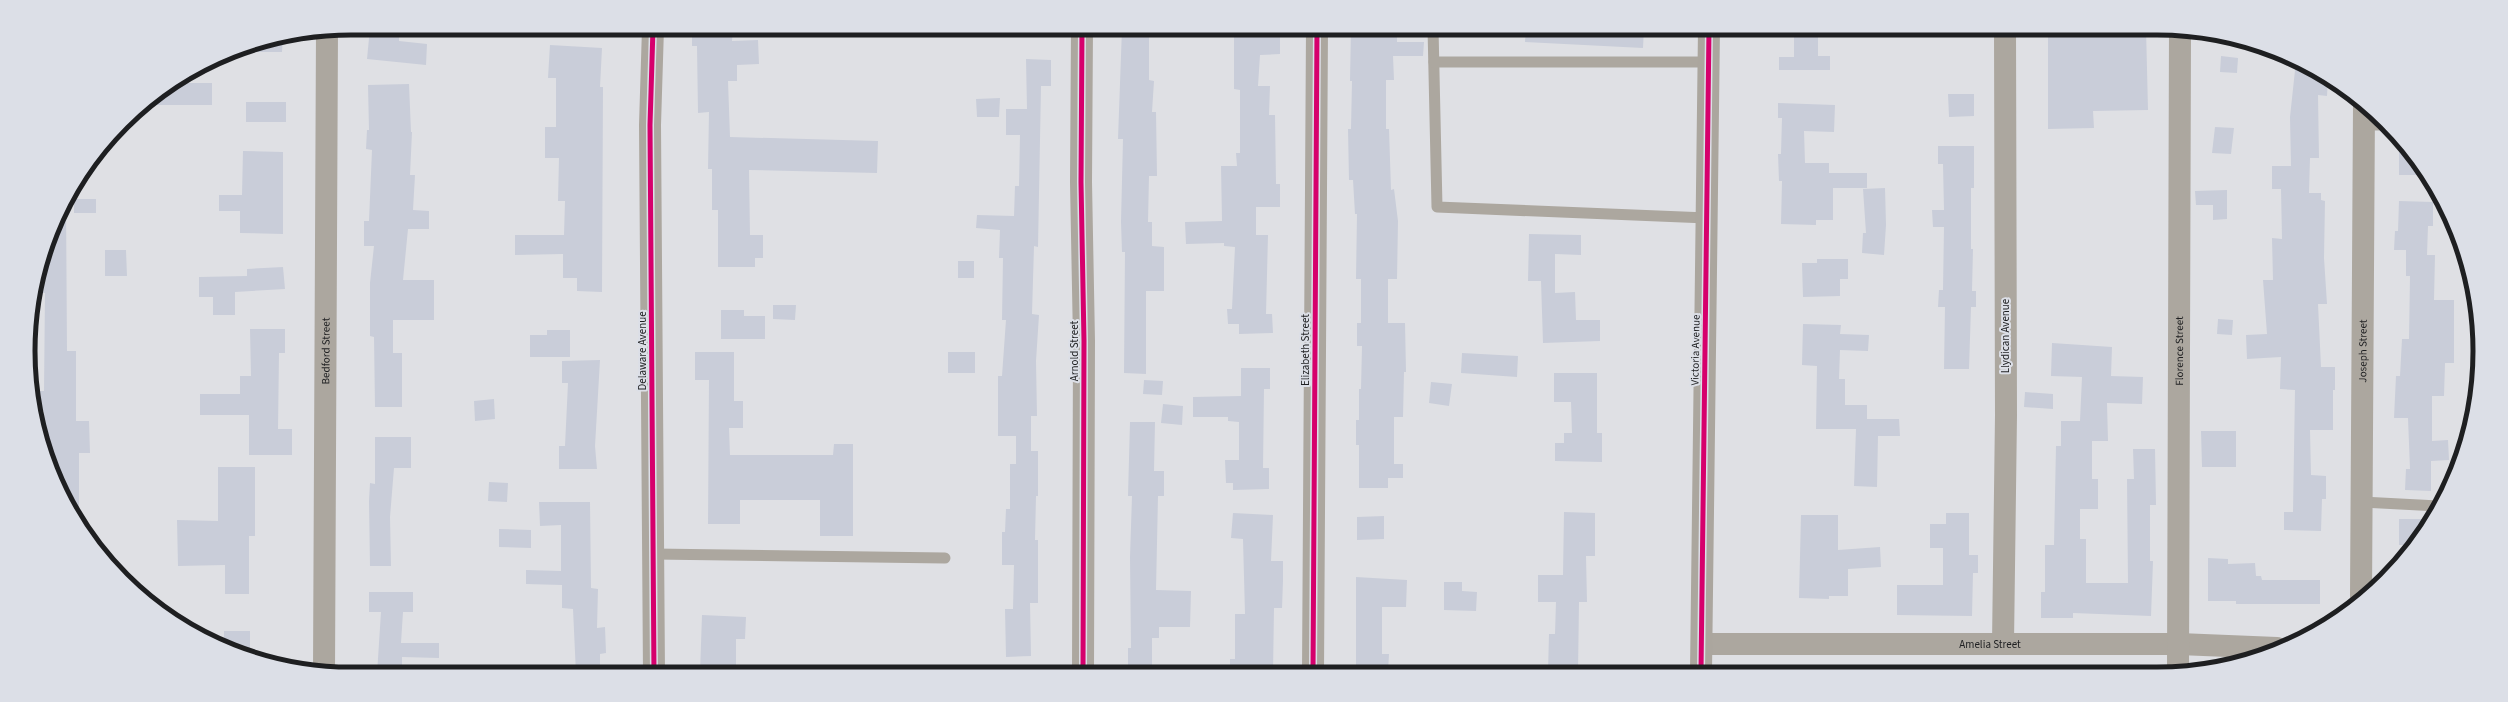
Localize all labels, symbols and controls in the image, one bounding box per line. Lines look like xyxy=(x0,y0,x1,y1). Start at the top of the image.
street label: Llydican Avenue xyxy=(1998,298,2013,373)
street label: Delaware Avenue xyxy=(635,311,650,391)
street label: Elizabeth Street xyxy=(1298,314,1313,386)
street label: Victoria Avenue xyxy=(1687,314,1704,386)
street label: Florence Street xyxy=(2172,316,2187,386)
street label: Bedford Street xyxy=(318,317,334,384)
street label: Joseph Street xyxy=(2355,319,2371,383)
street label: Arnold Street xyxy=(1067,320,1082,381)
street label: Amelia Street xyxy=(1959,637,2021,652)

